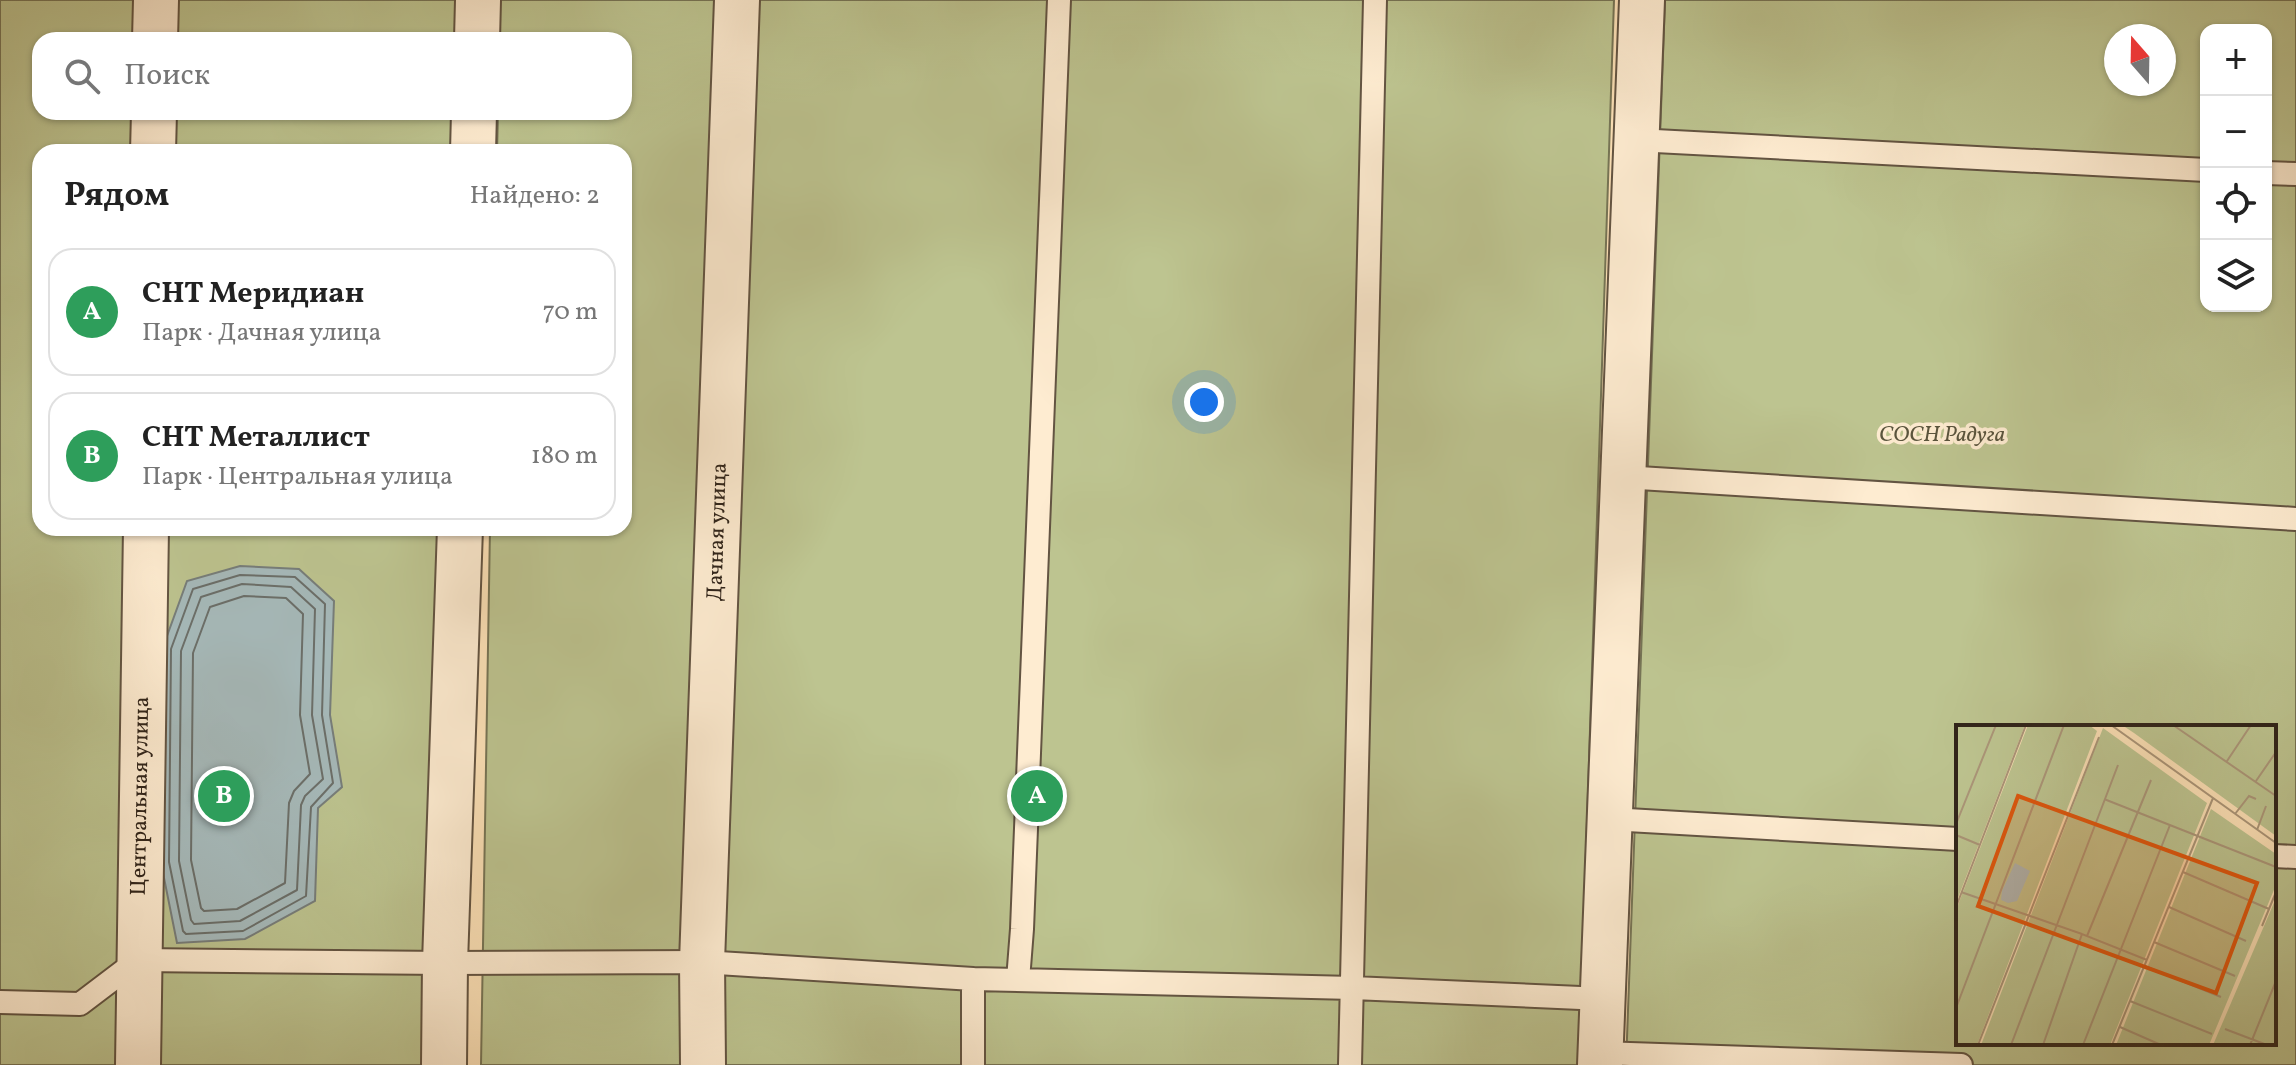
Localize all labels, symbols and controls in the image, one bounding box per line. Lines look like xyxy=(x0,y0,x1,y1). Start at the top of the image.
north arrow xyxy=(2104,24,2176,96)
map controls xyxy=(2200,24,2272,312)
button: + xyxy=(2200,24,2272,96)
search box xyxy=(32,32,632,120)
icon: search xyxy=(60,54,104,98)
text: Поиск xyxy=(124,55,210,97)
button: − xyxy=(2200,96,2272,168)
button: locate xyxy=(2200,168,2272,240)
text: Рядом xyxy=(64,173,169,220)
text: Найдено: 2 xyxy=(470,178,600,214)
button: layers xyxy=(2200,240,2272,312)
text: СНТ Меридиан xyxy=(142,273,364,315)
text: A xyxy=(83,294,101,330)
text: 70 m xyxy=(543,294,598,330)
text: Парк · Дачная улица xyxy=(142,315,382,351)
your location xyxy=(1184,382,1224,422)
text: СНТ Металлист xyxy=(142,417,370,459)
park label: СОСН Радуга xyxy=(1879,420,2005,451)
text: B xyxy=(83,438,101,474)
text: 180 m xyxy=(531,438,598,474)
text: Парк · Центральная улица xyxy=(142,459,453,495)
street label: Дачная улица xyxy=(700,462,736,602)
street label: Центральная улица xyxy=(124,696,158,896)
inset map xyxy=(1956,725,2276,1045)
pin: B xyxy=(198,766,250,826)
pin: A xyxy=(1011,766,1063,826)

